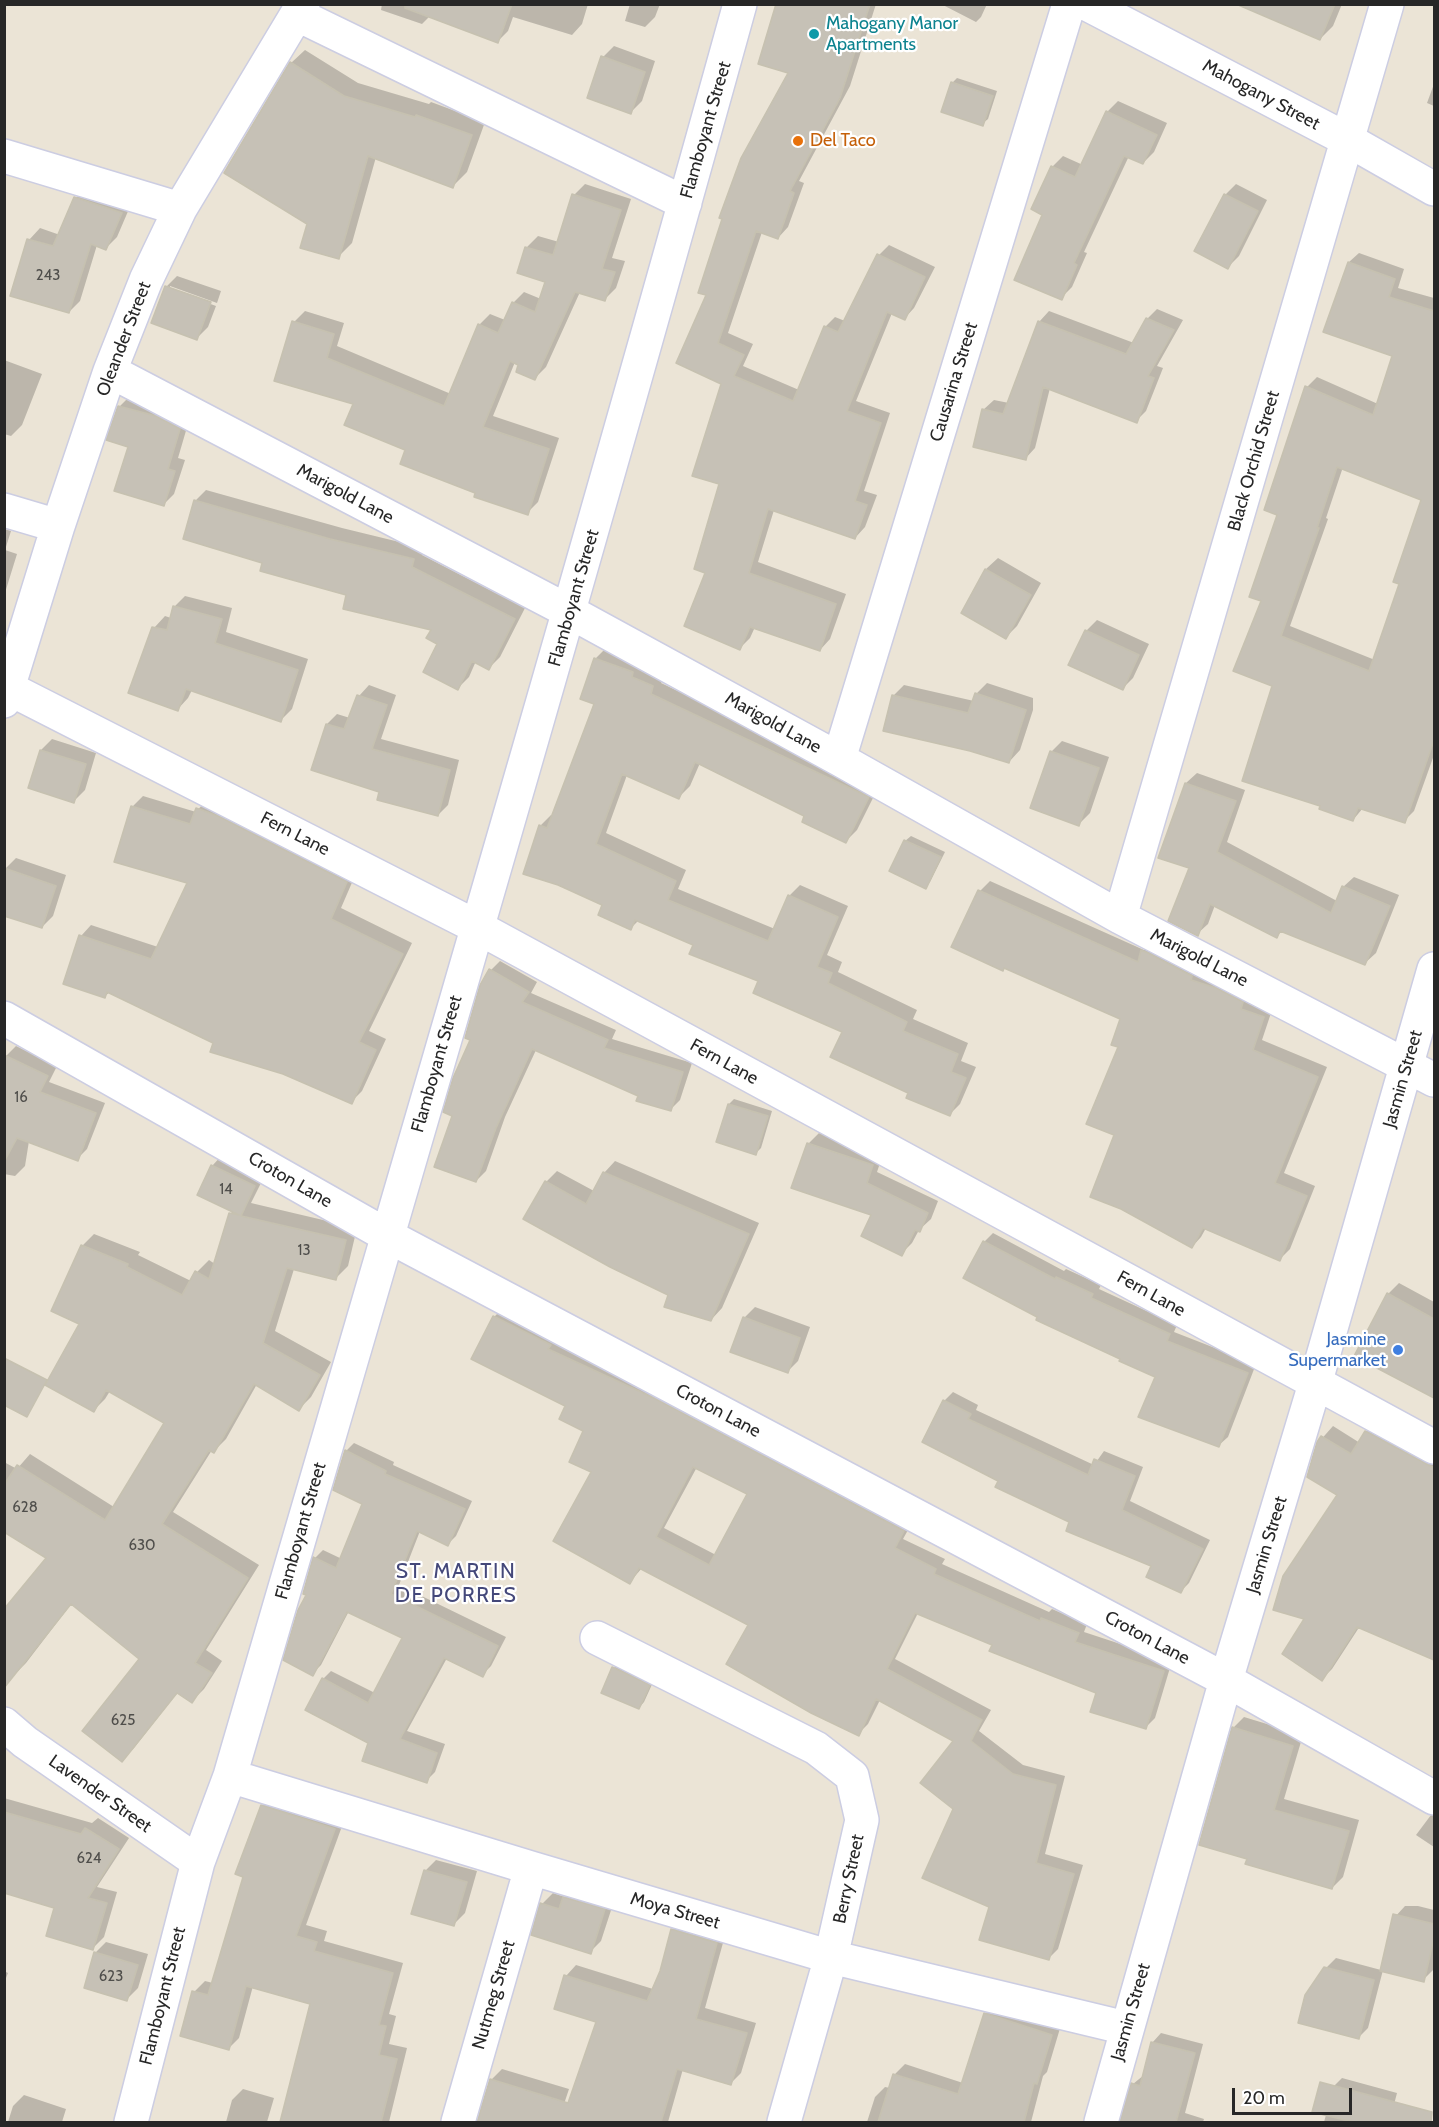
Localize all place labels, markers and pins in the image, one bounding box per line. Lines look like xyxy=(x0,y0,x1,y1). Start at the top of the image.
place label: Mahogany Manor Apartments xyxy=(826,13,958,56)
marker: Mahogany Manor Apartments xyxy=(807,27,821,41)
place label: Del Taco xyxy=(810,130,876,152)
marker: Del Taco xyxy=(791,134,805,148)
place label: Jasmine Supermarket xyxy=(1288,1329,1386,1372)
marker: Jasmine Supermarket xyxy=(1391,1343,1405,1357)

